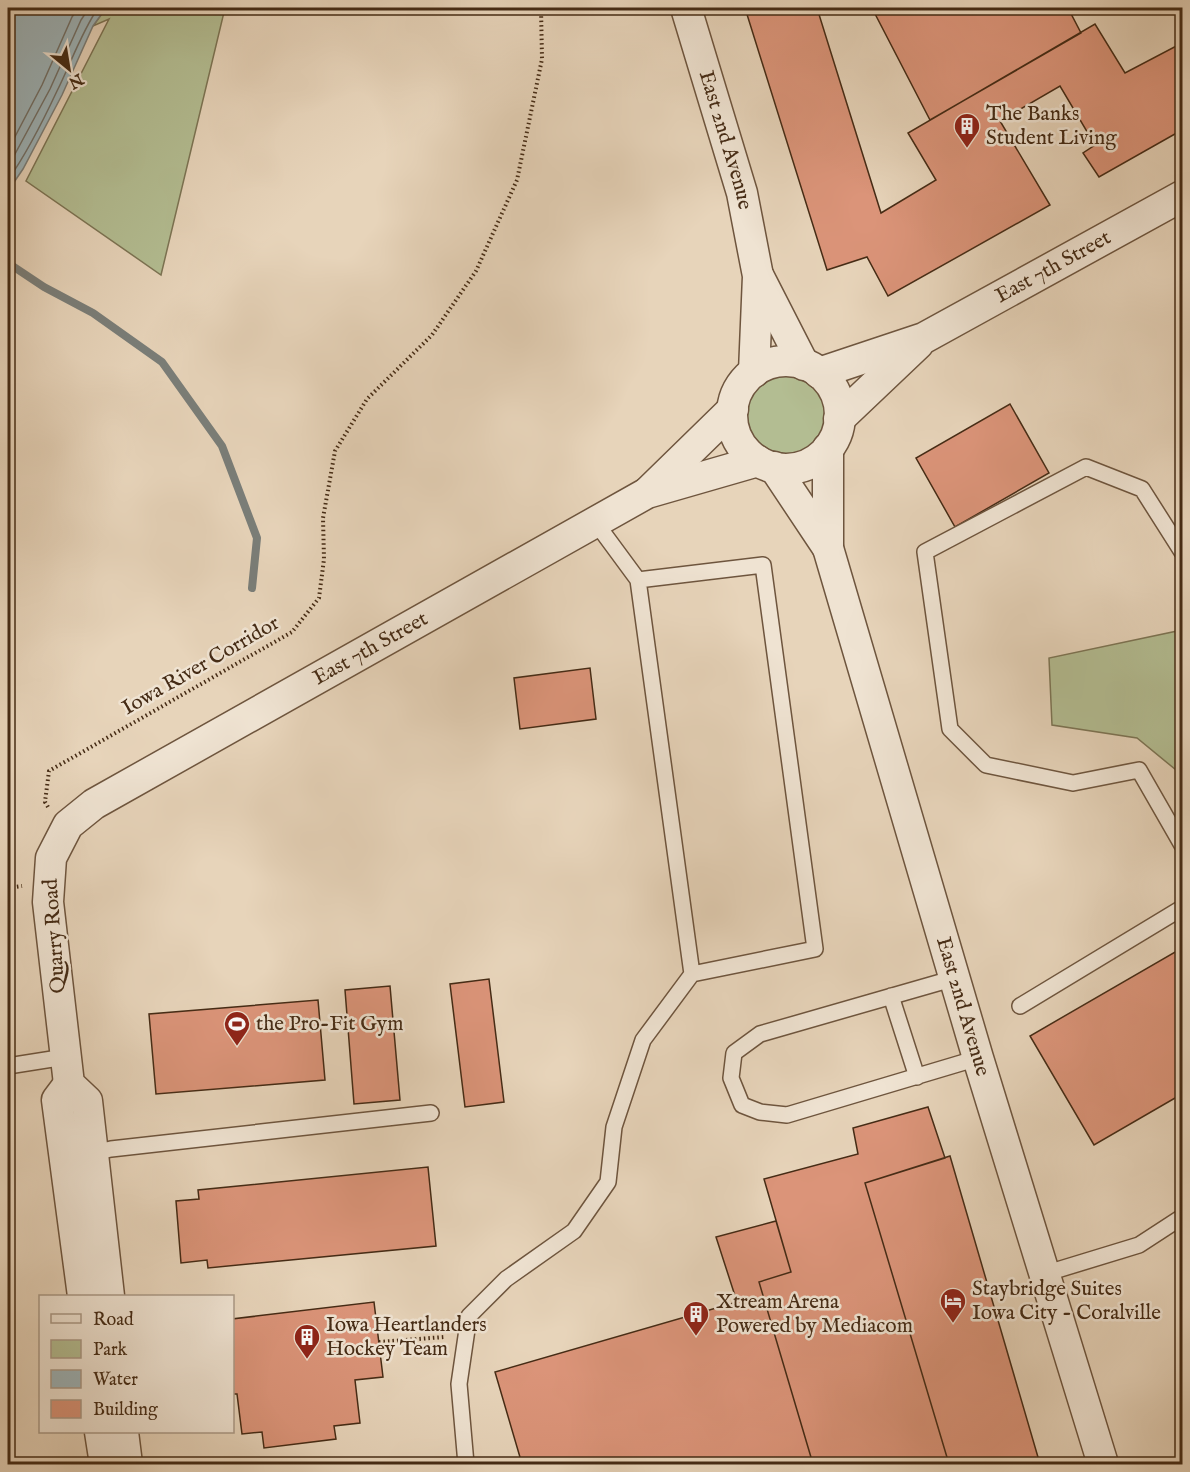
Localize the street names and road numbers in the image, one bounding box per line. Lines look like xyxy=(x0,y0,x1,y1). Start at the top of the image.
street label: East 2nd Avenue xyxy=(692,67,758,212)
street label: East 7th Street xyxy=(991,224,1116,310)
street label: East 7th Street xyxy=(308,605,433,692)
street label: Iowa River Corridor xyxy=(118,610,285,722)
street label: Quarry Road xyxy=(37,877,72,994)
street label: East 2nd Avenue xyxy=(930,934,996,1080)

